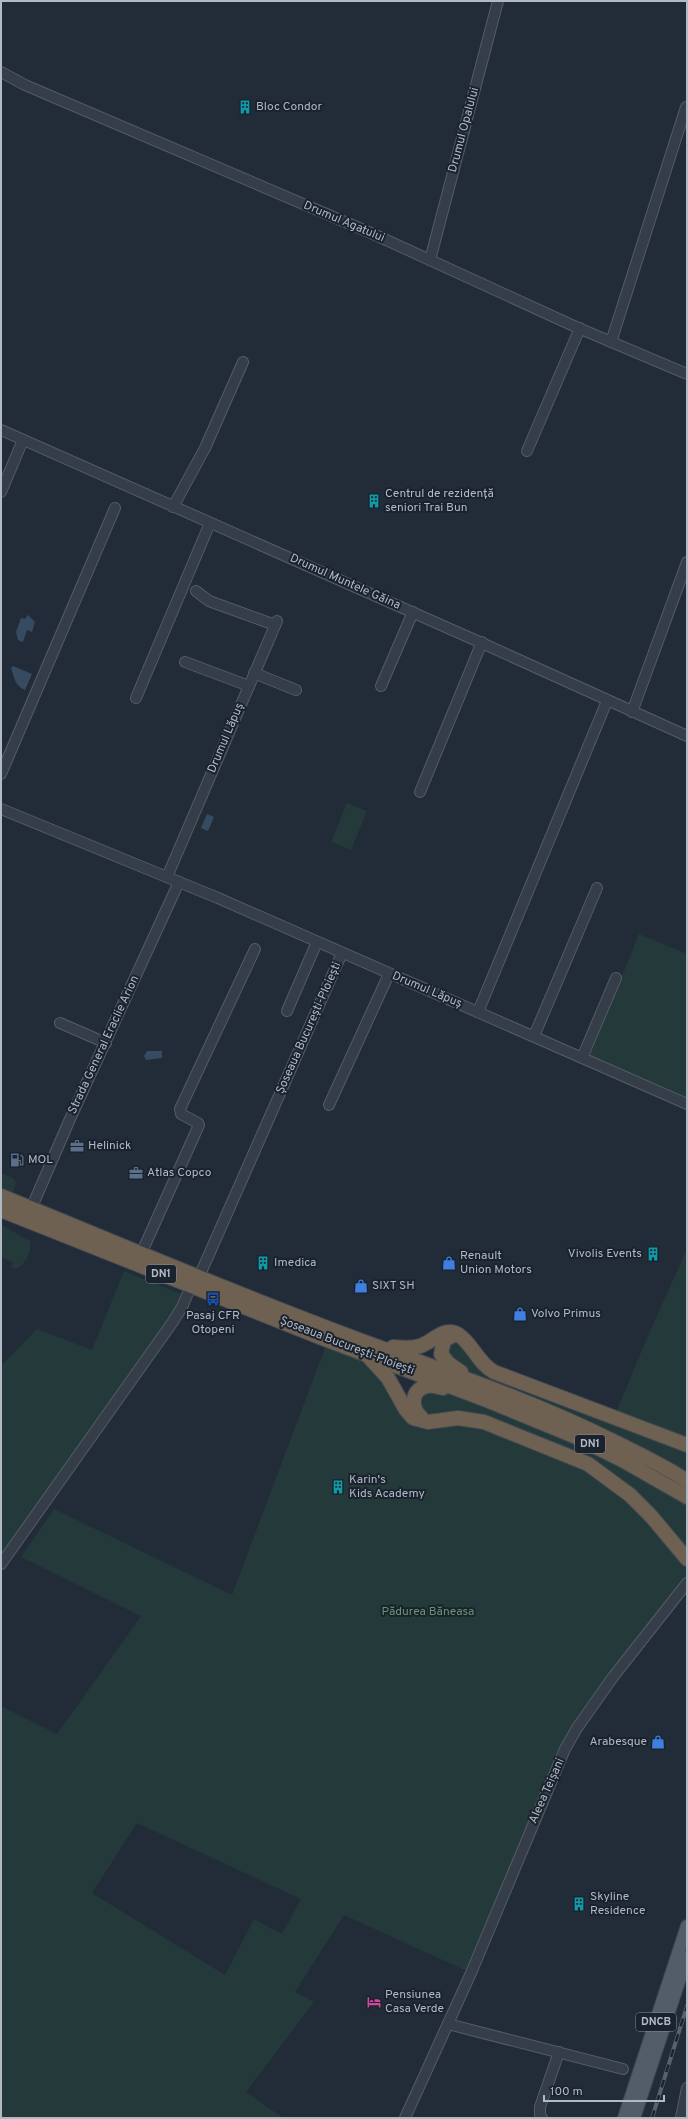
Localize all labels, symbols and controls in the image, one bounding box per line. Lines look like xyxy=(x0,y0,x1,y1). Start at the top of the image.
street label: Drumul Opalului xyxy=(445,86,483,174)
building icon: Bloc Condor xyxy=(237,99,253,115)
place label: Bloc Condor xyxy=(256,99,323,115)
street label: Drumul Agatului xyxy=(301,198,387,246)
place label: Centrul de rezidență seniori Trai Bun xyxy=(385,486,494,516)
building icon: Centrul de rezidență seniori Trai Bun xyxy=(366,493,382,509)
street label: Drumul Muntele Găina xyxy=(287,550,403,614)
street label: Drumul Lăpuș xyxy=(204,700,248,776)
street label: Șoseaua București-Ploiești xyxy=(273,959,345,1097)
street label: Drumul Lăpuș xyxy=(389,968,465,1012)
street label: Strada General Eraclie Arion xyxy=(65,973,143,1117)
office icon: Helinick xyxy=(69,1138,85,1154)
place label: Helinick xyxy=(88,1138,131,1154)
fuel station icon: MOL xyxy=(9,1152,25,1168)
place label: MOL xyxy=(28,1152,53,1168)
office icon: Atlas Copco xyxy=(128,1165,144,1181)
place label: Atlas Copco xyxy=(147,1165,212,1181)
place label: Vivolis Events xyxy=(568,1246,642,1262)
building icon: Vivolis Events xyxy=(645,1246,661,1262)
place label: Renault Union Motors xyxy=(460,1248,532,1278)
building icon: Imedica xyxy=(255,1255,271,1271)
place label: Imedica xyxy=(274,1255,316,1271)
shop icon: Renault Union Motors xyxy=(441,1255,457,1271)
road number: DN1 xyxy=(146,1265,176,1283)
shop icon: SIXT SH xyxy=(353,1278,369,1294)
place label: SIXT SH xyxy=(372,1278,415,1294)
bus stop icon: Pasaj CFR Otopeni xyxy=(205,1291,221,1307)
shop icon: Volvo Primus xyxy=(512,1306,528,1322)
place label: Volvo Primus xyxy=(531,1306,601,1322)
place label: Pasaj CFR Otopeni xyxy=(186,1308,240,1338)
street label: Șoseaua București-Ploiești xyxy=(277,1313,417,1379)
road number: DN1 xyxy=(575,1435,605,1453)
place label: Karin's Kids Academy xyxy=(349,1472,425,1502)
building icon: Karin's Kids Academy xyxy=(330,1479,346,1495)
park label: Pădurea Băneasa xyxy=(382,1604,474,1620)
place label: Arabesque xyxy=(589,1734,647,1750)
shop icon: Arabesque xyxy=(650,1734,666,1750)
street label: Aleea Teișani xyxy=(525,1756,569,1826)
place label: Skyline Residence xyxy=(590,1889,646,1919)
building icon: Skyline Residence xyxy=(571,1896,587,1912)
place label: Pensiunea Casa Verde xyxy=(385,1987,444,2017)
hotel icon: Pensiunea Casa Verde xyxy=(366,1994,382,2010)
road number: DNCB xyxy=(636,2013,676,2031)
scale bar xyxy=(544,2077,664,2103)
text: 100 m xyxy=(550,2084,583,2100)

